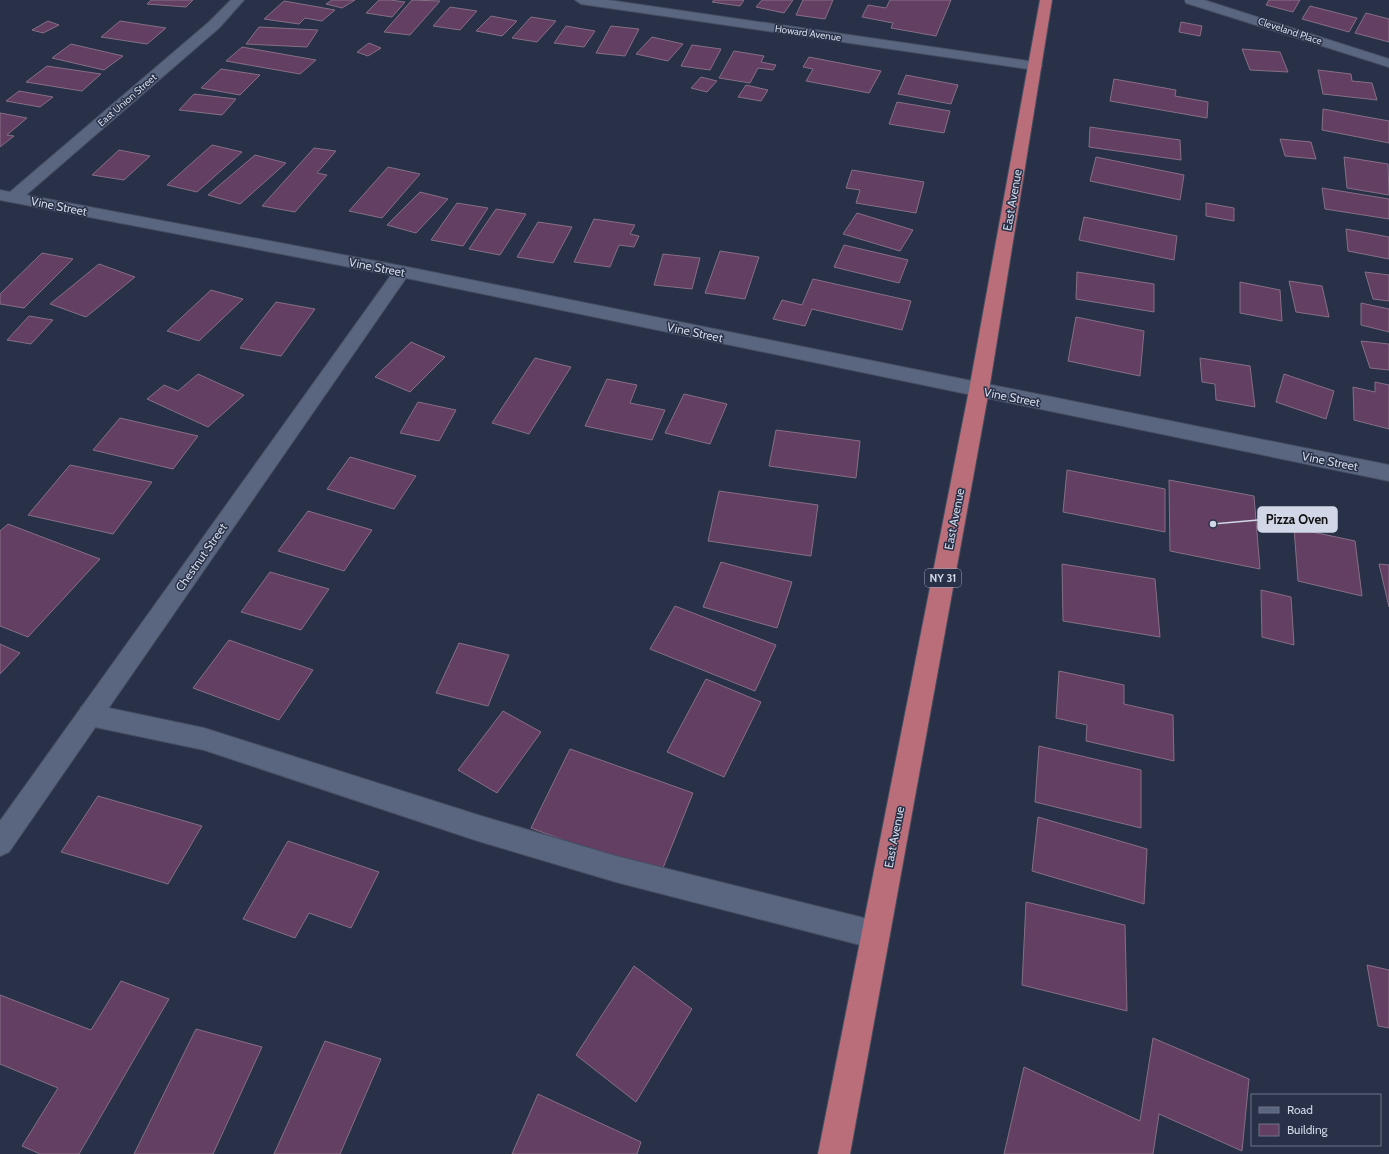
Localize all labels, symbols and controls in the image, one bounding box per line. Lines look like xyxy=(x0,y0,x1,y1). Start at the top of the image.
street label: Cleveland Place xyxy=(1256,15,1324,47)
street label: Howard Avenue xyxy=(774,22,842,44)
street label: East Union Street xyxy=(95,70,160,129)
street label: East Avenue xyxy=(999,168,1025,232)
street label: Vine Street xyxy=(30,193,88,219)
street label: Vine Street xyxy=(348,254,406,280)
street label: Vine Street xyxy=(666,319,724,345)
street label: Vine Street xyxy=(983,384,1041,410)
street label: Vine Street xyxy=(1301,448,1359,474)
street label: East Avenue xyxy=(941,487,967,551)
callout: Pizza Oven xyxy=(1258,507,1337,532)
text: Pizza Oven xyxy=(1266,511,1328,527)
street label: Chestnut Street xyxy=(172,520,230,594)
road number: NY 31 xyxy=(925,569,961,587)
street label: East Avenue xyxy=(881,805,907,869)
legend xyxy=(1251,1094,1381,1146)
text: Road xyxy=(1287,1102,1313,1117)
text: Building xyxy=(1287,1122,1329,1137)

